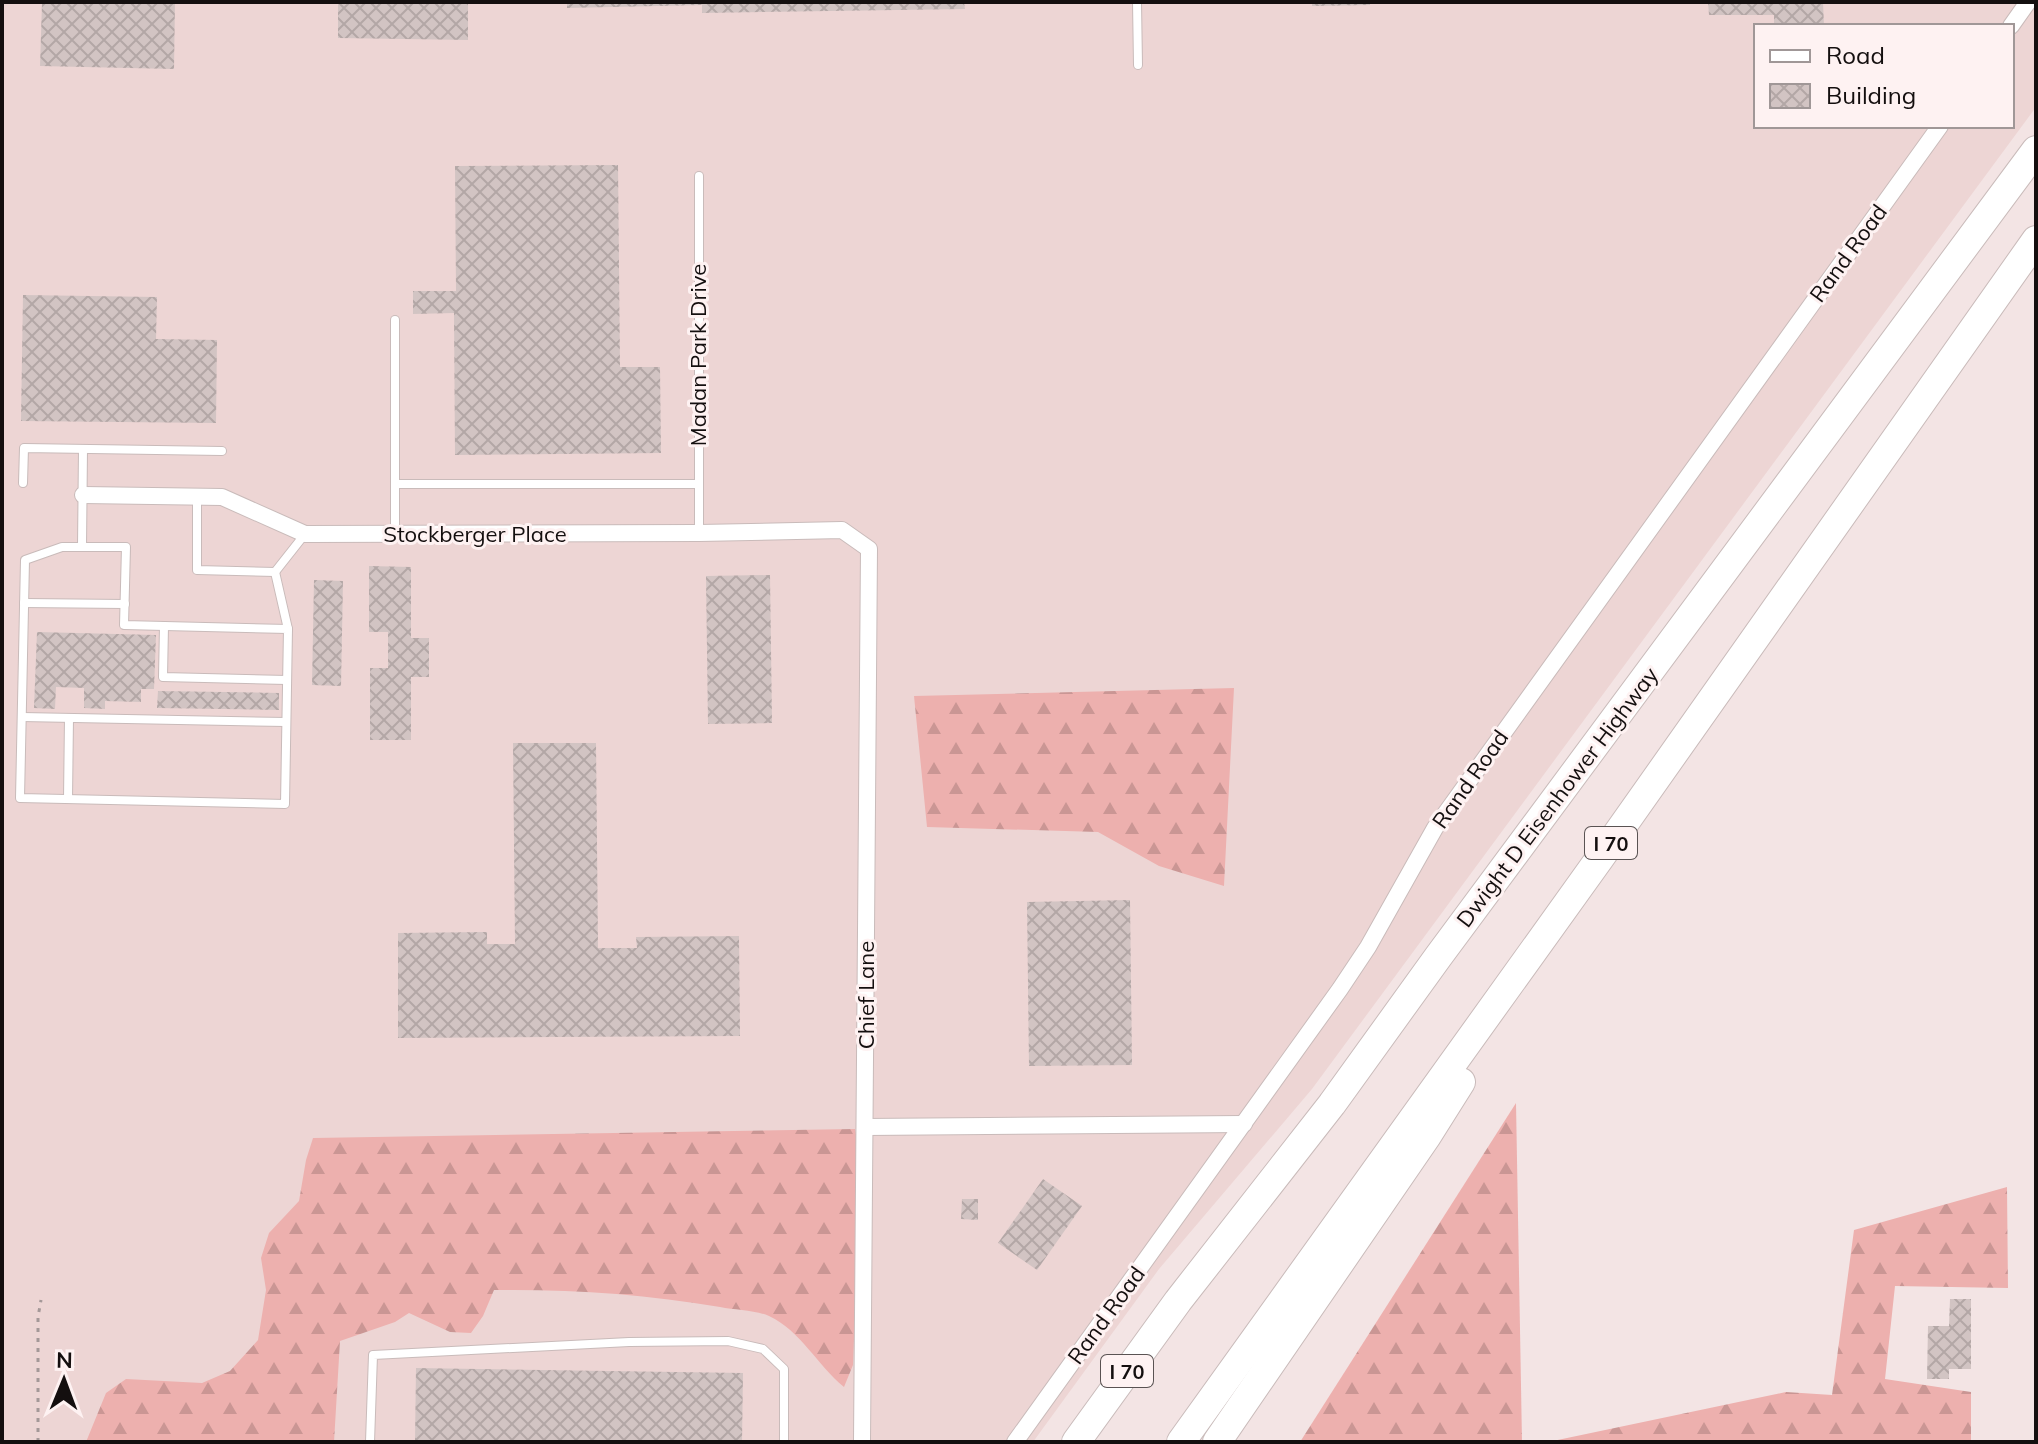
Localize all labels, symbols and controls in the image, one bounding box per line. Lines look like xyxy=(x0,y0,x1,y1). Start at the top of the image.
legend xyxy=(1754,24,2014,128)
text: Road xyxy=(1826,40,1885,70)
text: Building xyxy=(1826,80,1916,110)
street label: Rand Road xyxy=(1803,199,1893,307)
street label: Madan Park Drive xyxy=(684,264,712,446)
street label: Stockberger Place xyxy=(383,520,567,548)
street label: Dwight D Eisenhower Highway xyxy=(1450,661,1664,933)
street label: Rand Road xyxy=(1426,724,1514,834)
road number: I 70 xyxy=(1585,827,1637,859)
street label: Chief Lane xyxy=(852,941,880,1049)
street label: Rand Road xyxy=(1061,1261,1151,1369)
north arrow xyxy=(24,1340,104,1420)
text: N xyxy=(56,1346,73,1374)
road number: I 70 xyxy=(1101,1355,1153,1387)

